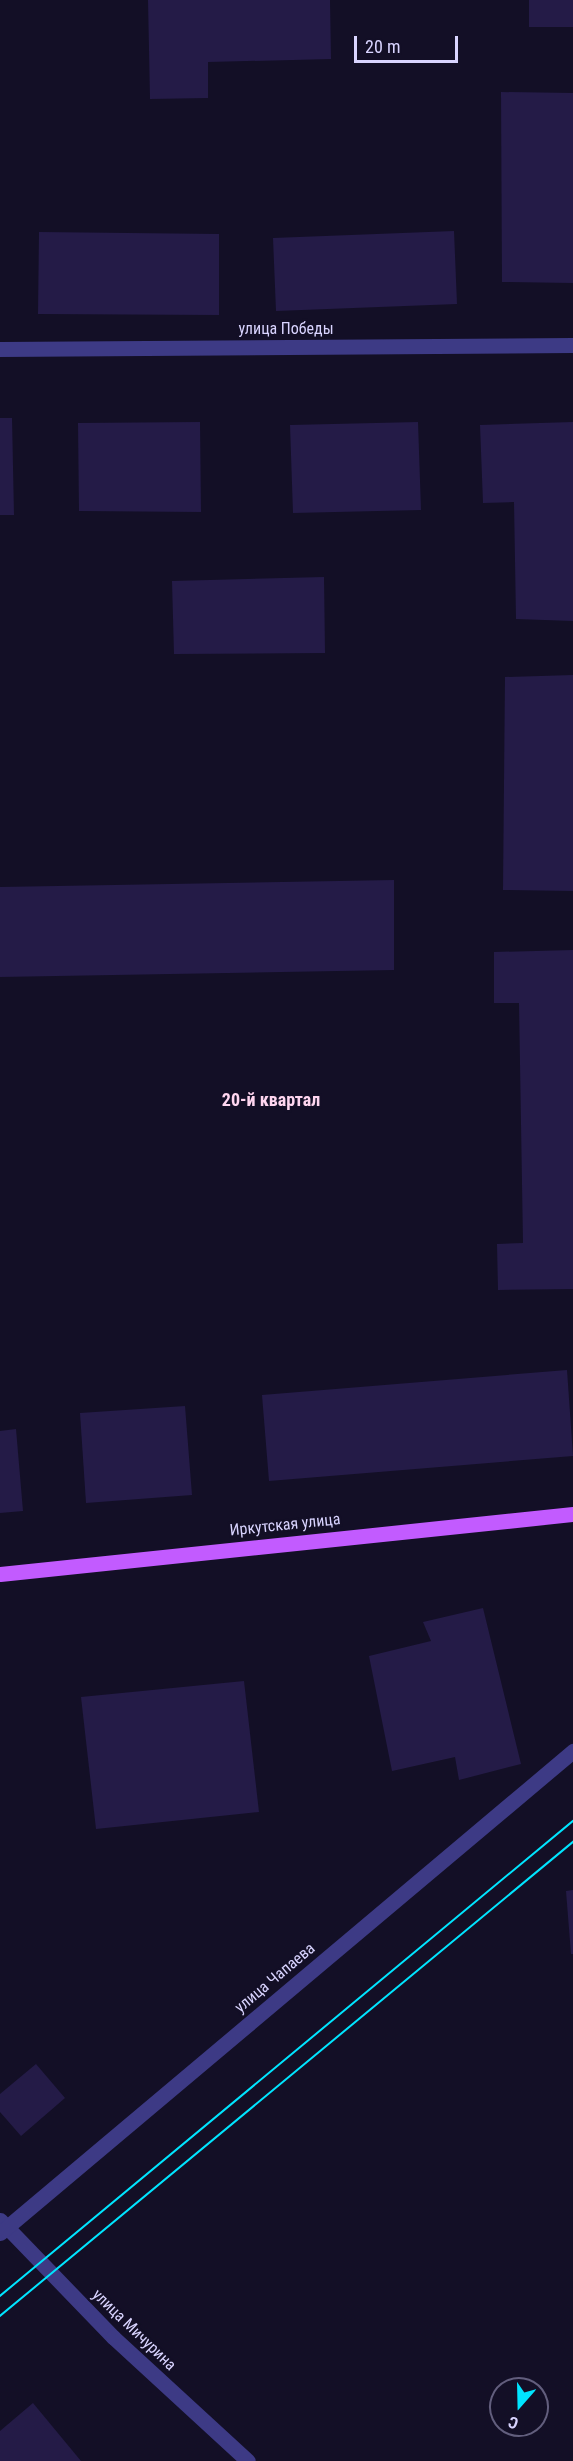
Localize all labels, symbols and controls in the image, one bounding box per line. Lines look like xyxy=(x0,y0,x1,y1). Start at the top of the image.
scale bar xyxy=(357,24,460,62)
text: 20 m xyxy=(365,36,400,57)
street label: улица Победы xyxy=(238,319,334,339)
district label: 20-й квартал xyxy=(222,1089,320,1111)
street label: Иркутская улица xyxy=(229,1510,341,1540)
street label: улица Чапаева xyxy=(231,1939,319,2017)
street label: улица Мичурина xyxy=(88,2285,180,2375)
north arrow xyxy=(489,2377,549,2437)
text: С xyxy=(506,2412,521,2433)

